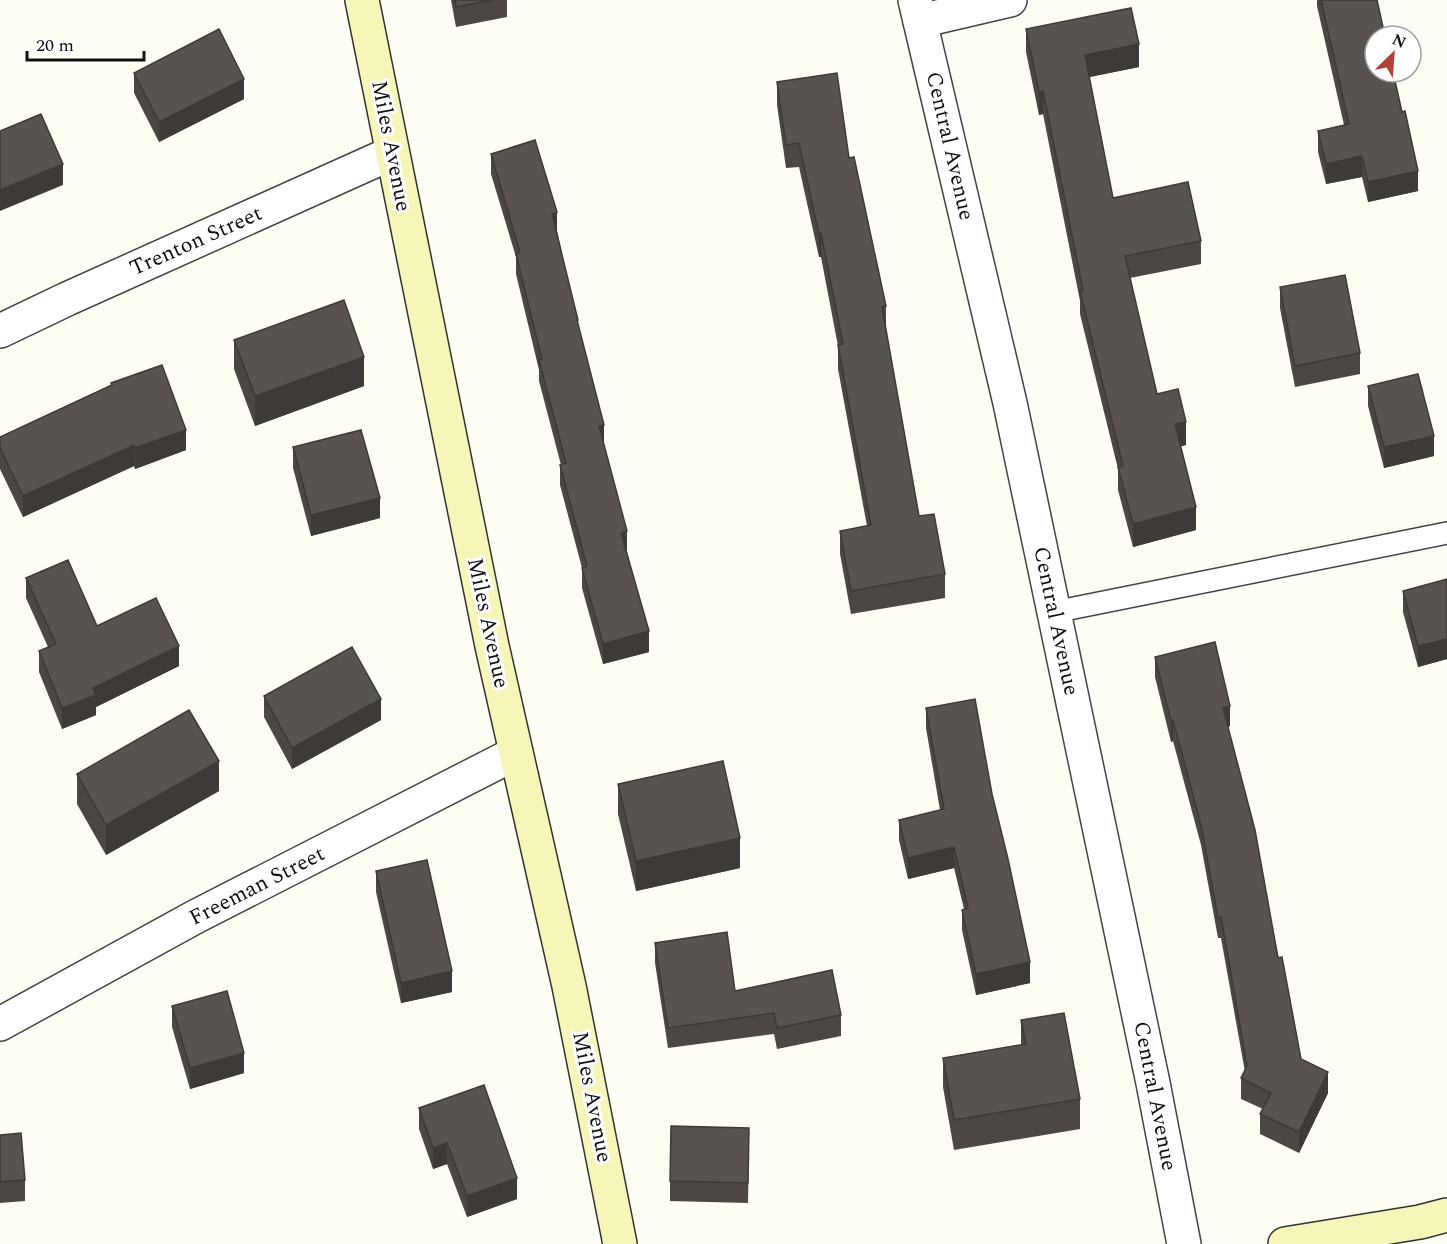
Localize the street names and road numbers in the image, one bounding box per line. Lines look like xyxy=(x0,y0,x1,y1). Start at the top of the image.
street label: Central Avenue xyxy=(917,68,983,224)
street label: Miles Avenue xyxy=(362,78,420,214)
street label: Trenton Street xyxy=(124,197,268,285)
street label: Central Avenue xyxy=(1024,543,1088,699)
street label: Miles Avenue xyxy=(458,555,518,691)
street label: Freeman Street xyxy=(183,837,331,934)
street label: Central Avenue xyxy=(1124,1018,1186,1174)
street label: Miles Avenue xyxy=(563,1029,621,1165)

